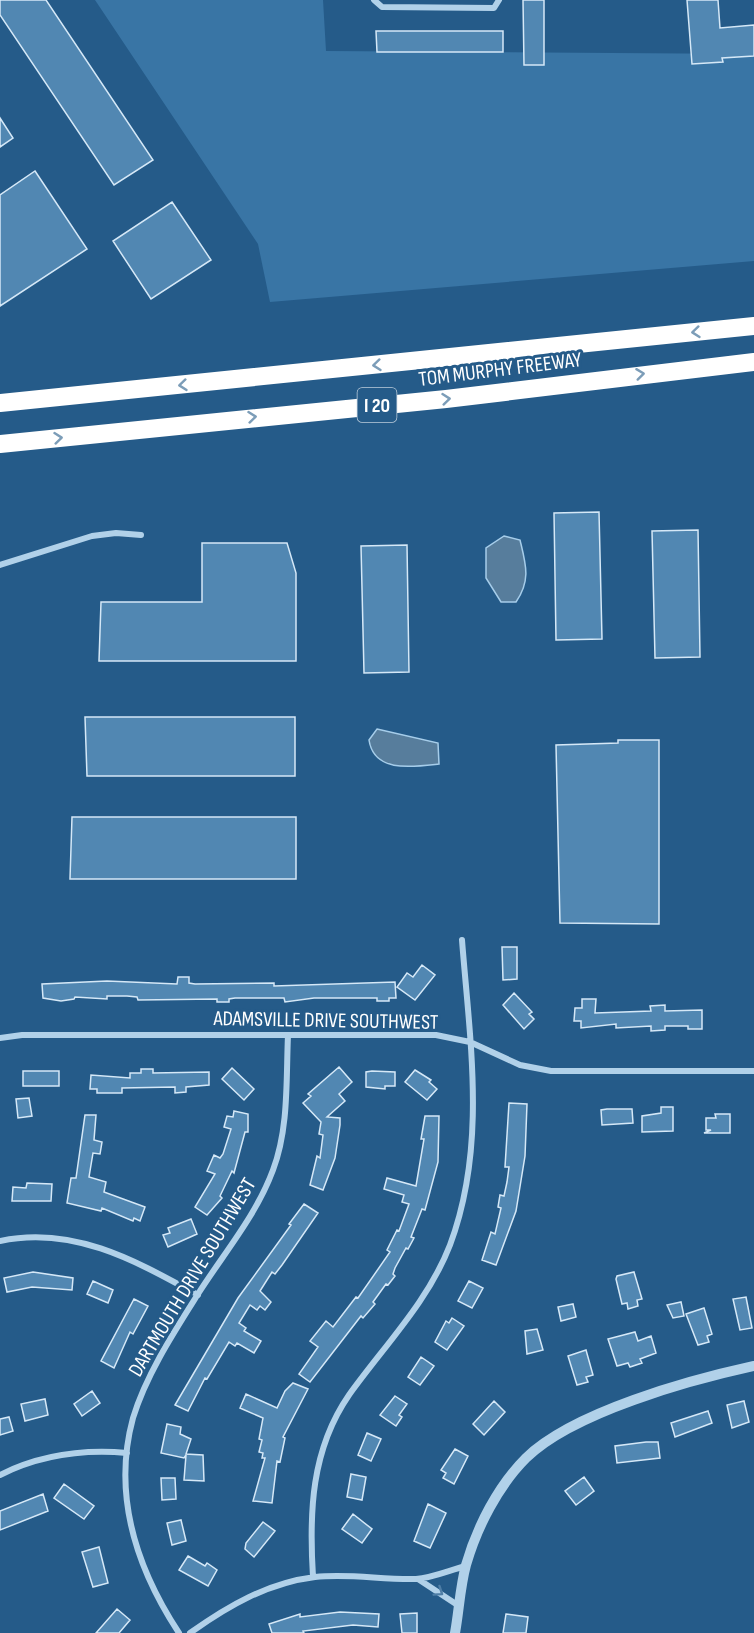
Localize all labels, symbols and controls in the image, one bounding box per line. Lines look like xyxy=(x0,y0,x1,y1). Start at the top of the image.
one-way arrow xyxy=(691,325,700,338)
street label: TOM MURPHY FREEWAY xyxy=(417,347,583,392)
one-way arrow xyxy=(372,358,381,371)
one-way arrow xyxy=(635,369,644,381)
one-way arrow xyxy=(178,378,187,391)
road number: I 20 xyxy=(358,388,397,422)
one-way arrow xyxy=(442,393,451,406)
one-way arrow xyxy=(248,411,257,424)
one-way arrow xyxy=(54,432,63,444)
street label: ADAMSVILLE DRIVE SOUTHWEST xyxy=(212,1006,439,1035)
street label: DARTMOUTH DRIVE SOUTHWEST xyxy=(123,1173,262,1381)
one-way arrow xyxy=(433,1585,443,1597)

